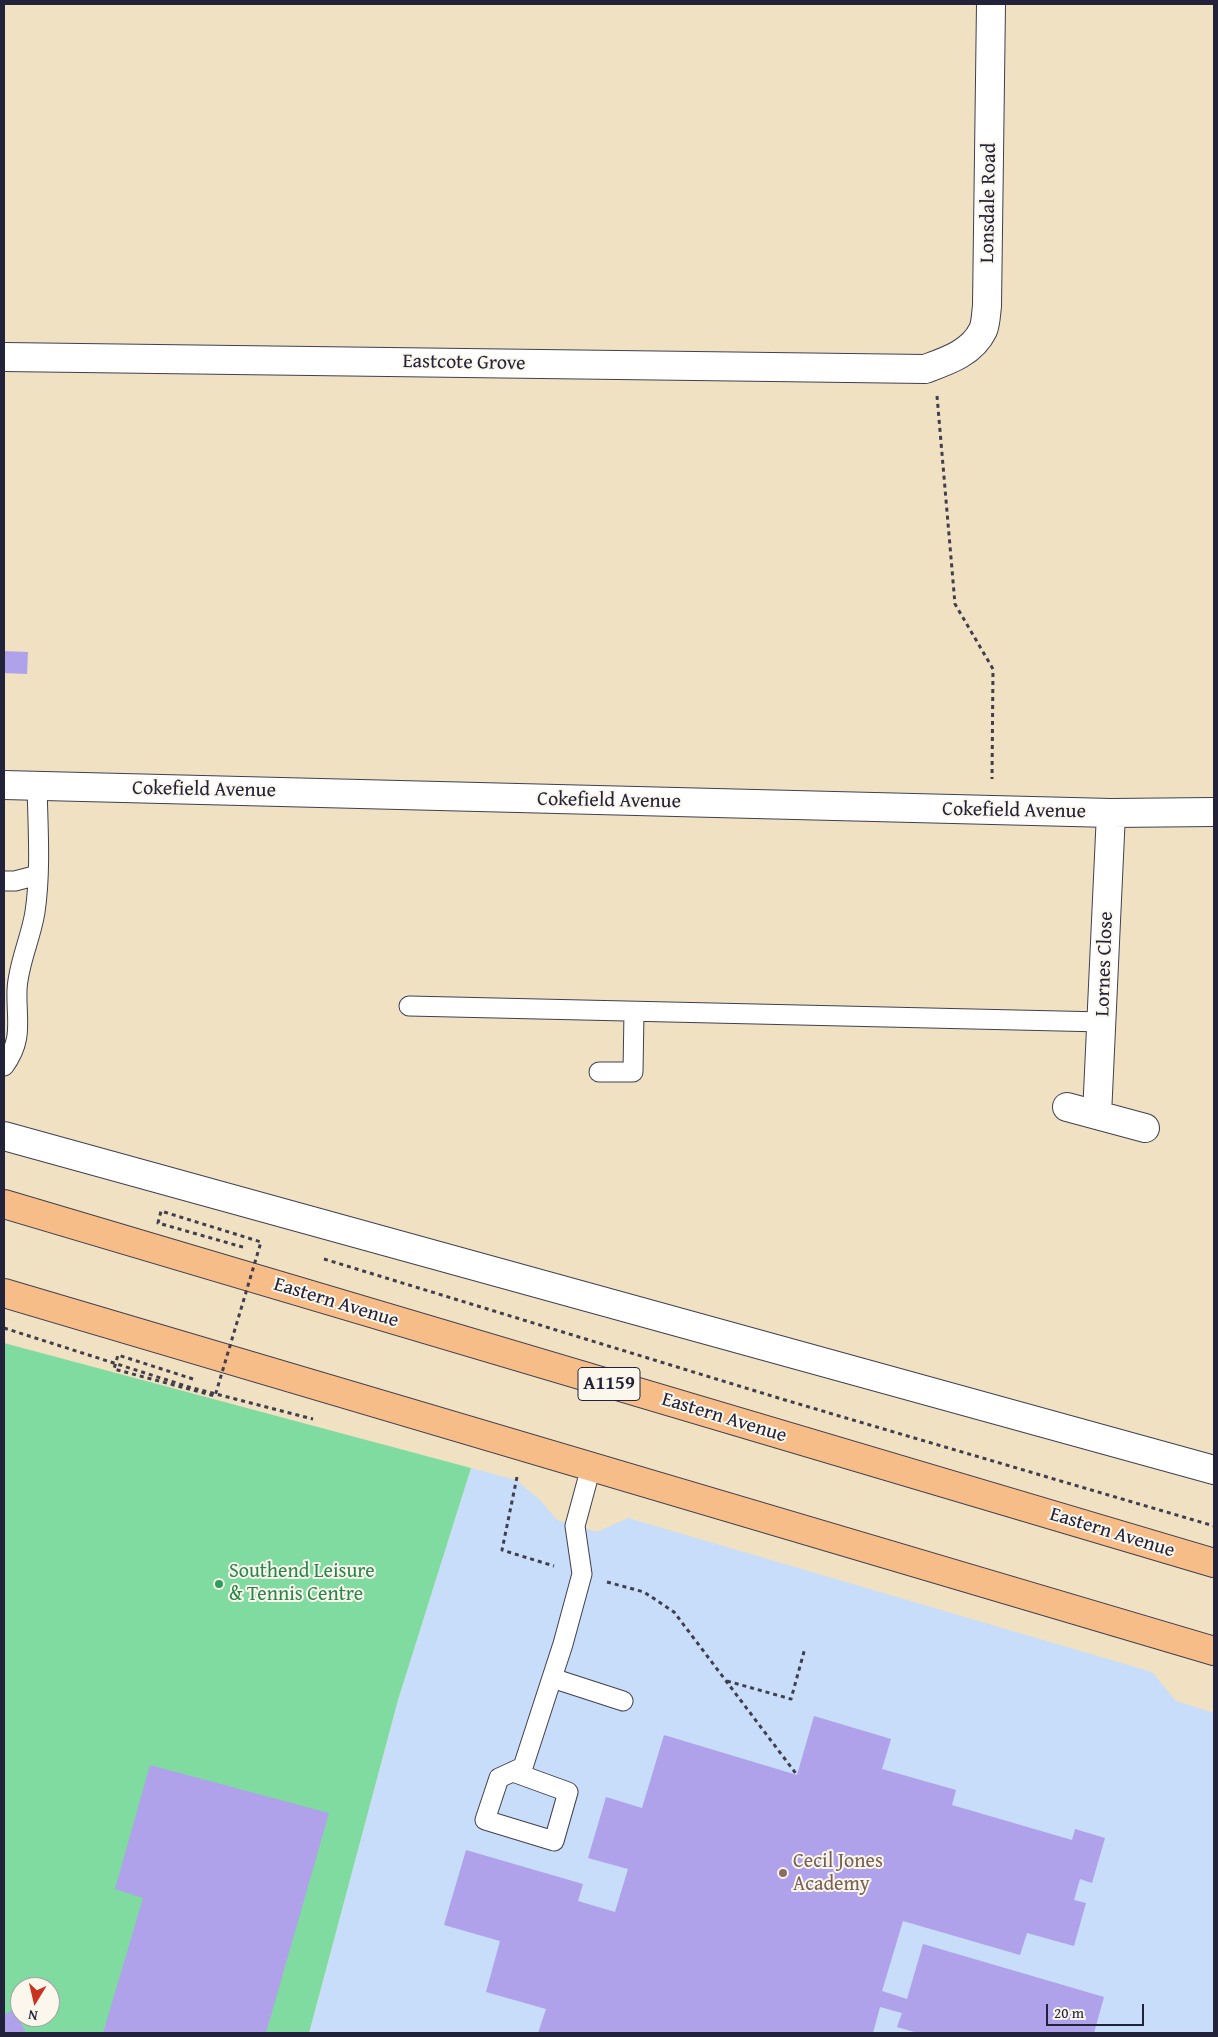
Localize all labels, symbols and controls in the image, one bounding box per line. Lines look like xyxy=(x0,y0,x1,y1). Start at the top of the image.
street label: Lonsdale Road xyxy=(976,143,1002,263)
street label: Eastcote Grove xyxy=(402,350,526,376)
street label: Cokefield Avenue xyxy=(132,777,276,803)
street label: Cokefield Avenue xyxy=(537,788,681,814)
street label: Cokefield Avenue xyxy=(942,798,1086,824)
street label: Lornes Close xyxy=(1091,911,1119,1017)
street label: Eastern Avenue xyxy=(271,1273,401,1333)
road number: A1159 xyxy=(578,1368,640,1400)
street label: Eastern Avenue xyxy=(659,1388,789,1448)
street label: Eastern Avenue xyxy=(1047,1503,1177,1563)
place label: Southend Leisure & Tennis Centre xyxy=(229,1560,375,1607)
marker: Southend Leisure & Tennis Centre xyxy=(213,1578,225,1590)
place label: Cecil Jones Academy xyxy=(793,1850,883,1897)
marker: Cecil Jones Academy xyxy=(777,1867,789,1879)
north arrow xyxy=(10,1977,60,2027)
scale bar xyxy=(1048,1994,1146,2026)
text: 20 m xyxy=(1054,2002,1084,2023)
text: N xyxy=(27,2005,39,2026)

